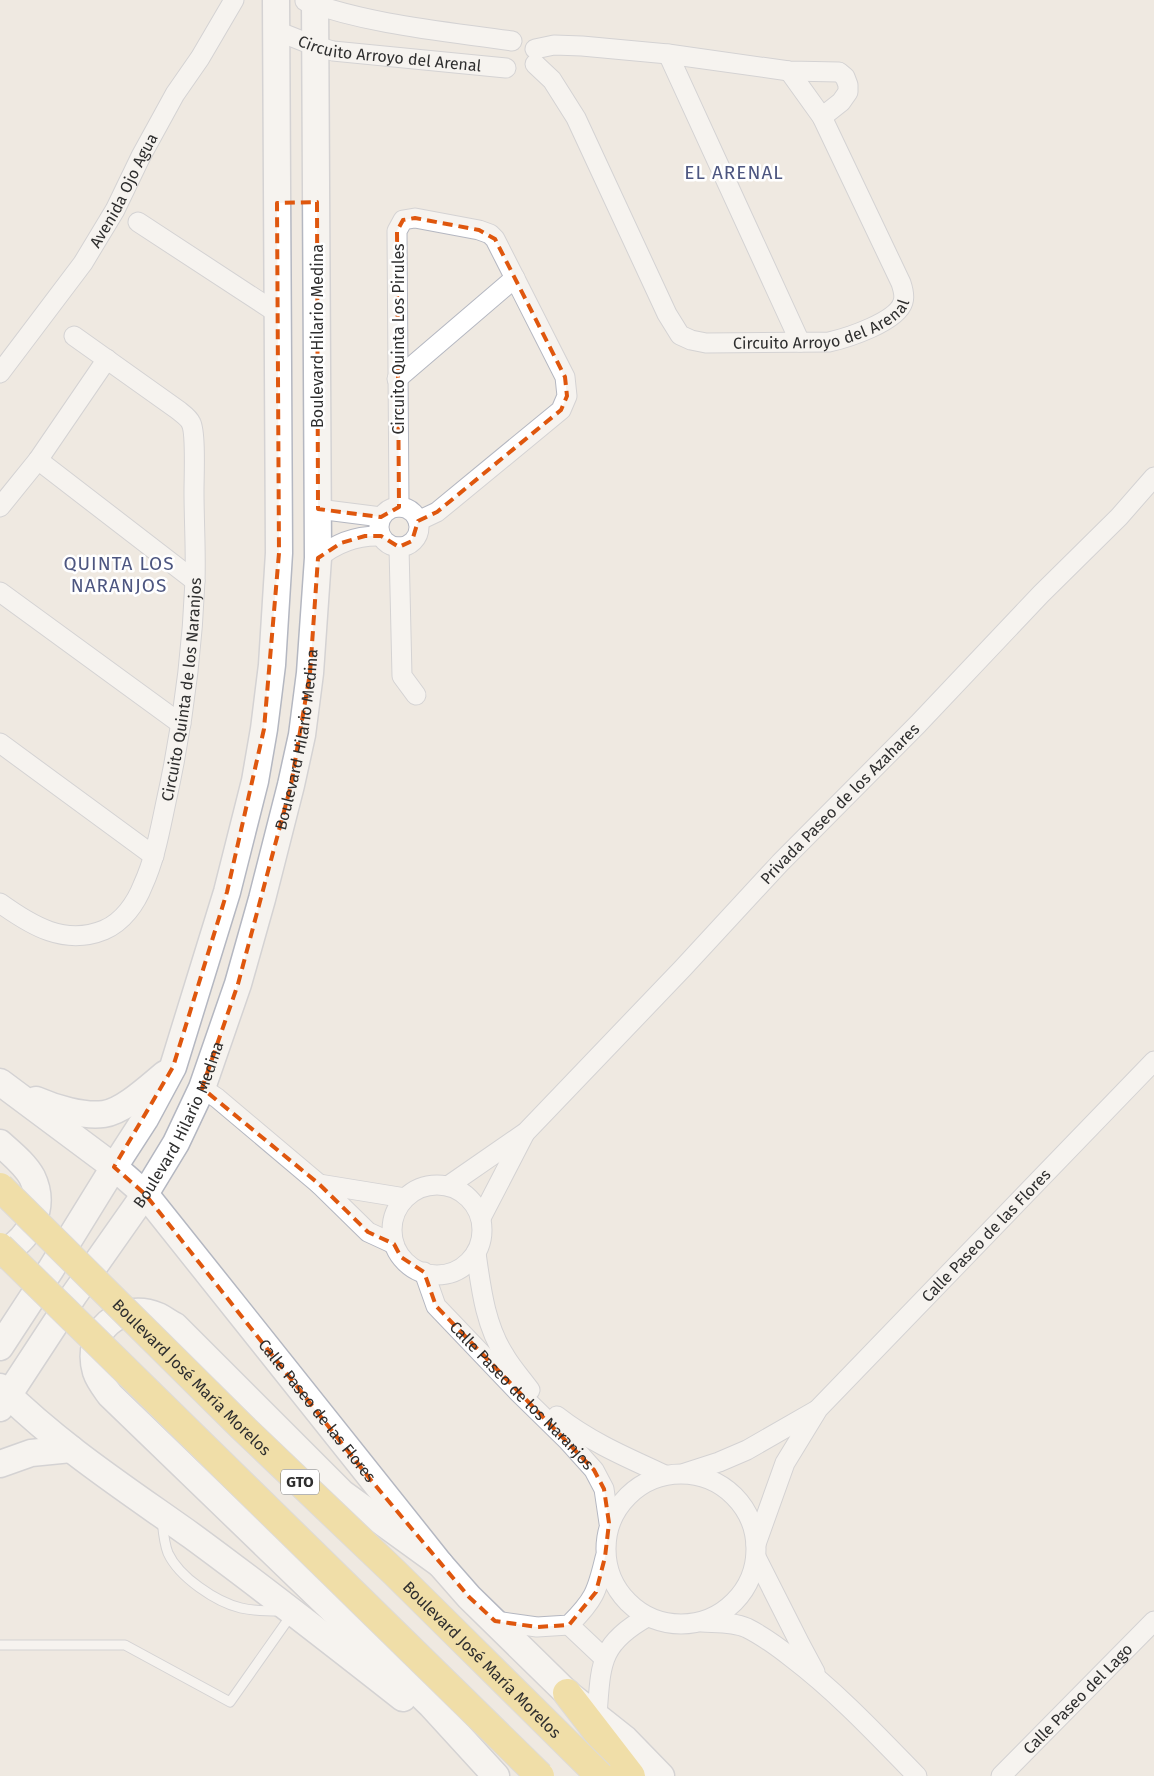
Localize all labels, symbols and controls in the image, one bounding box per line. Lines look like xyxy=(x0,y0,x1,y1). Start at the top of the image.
street label: Circuito Arroyo del Arenal xyxy=(295,31,482,75)
street label: Avenida Ojo Agua xyxy=(85,130,161,251)
district label: EL ARENAL xyxy=(684,161,784,184)
street label: Circuito Quinta Los Pirules xyxy=(389,243,408,435)
street label: Boulevard Hilario Medina xyxy=(308,244,327,428)
street label: Circuito Arroyo del Arenal xyxy=(733,296,913,352)
district label: QUINTA LOS NARANJOS xyxy=(63,552,175,597)
street label: Circuito Quinta de los Naranjos xyxy=(157,577,205,803)
street label: Boulevard Hilario Medina xyxy=(270,648,321,832)
street label: Privada Paseo de los Azahares xyxy=(756,719,923,888)
street label: Boulevard Hilario Medina xyxy=(129,1039,227,1211)
street label: Calle Paseo de las Flores xyxy=(917,1165,1054,1306)
street label: Boulevard José María Morelos xyxy=(109,1295,275,1459)
street label: Calle Paseo de los Naranjos xyxy=(446,1317,598,1473)
street label: Calle Paseo de las Flores xyxy=(255,1335,380,1486)
road number: GTO xyxy=(281,1470,319,1494)
street label: Boulevard José María Morelos xyxy=(399,1577,565,1742)
street label: Calle Paseo del Lago xyxy=(1019,1639,1136,1758)

